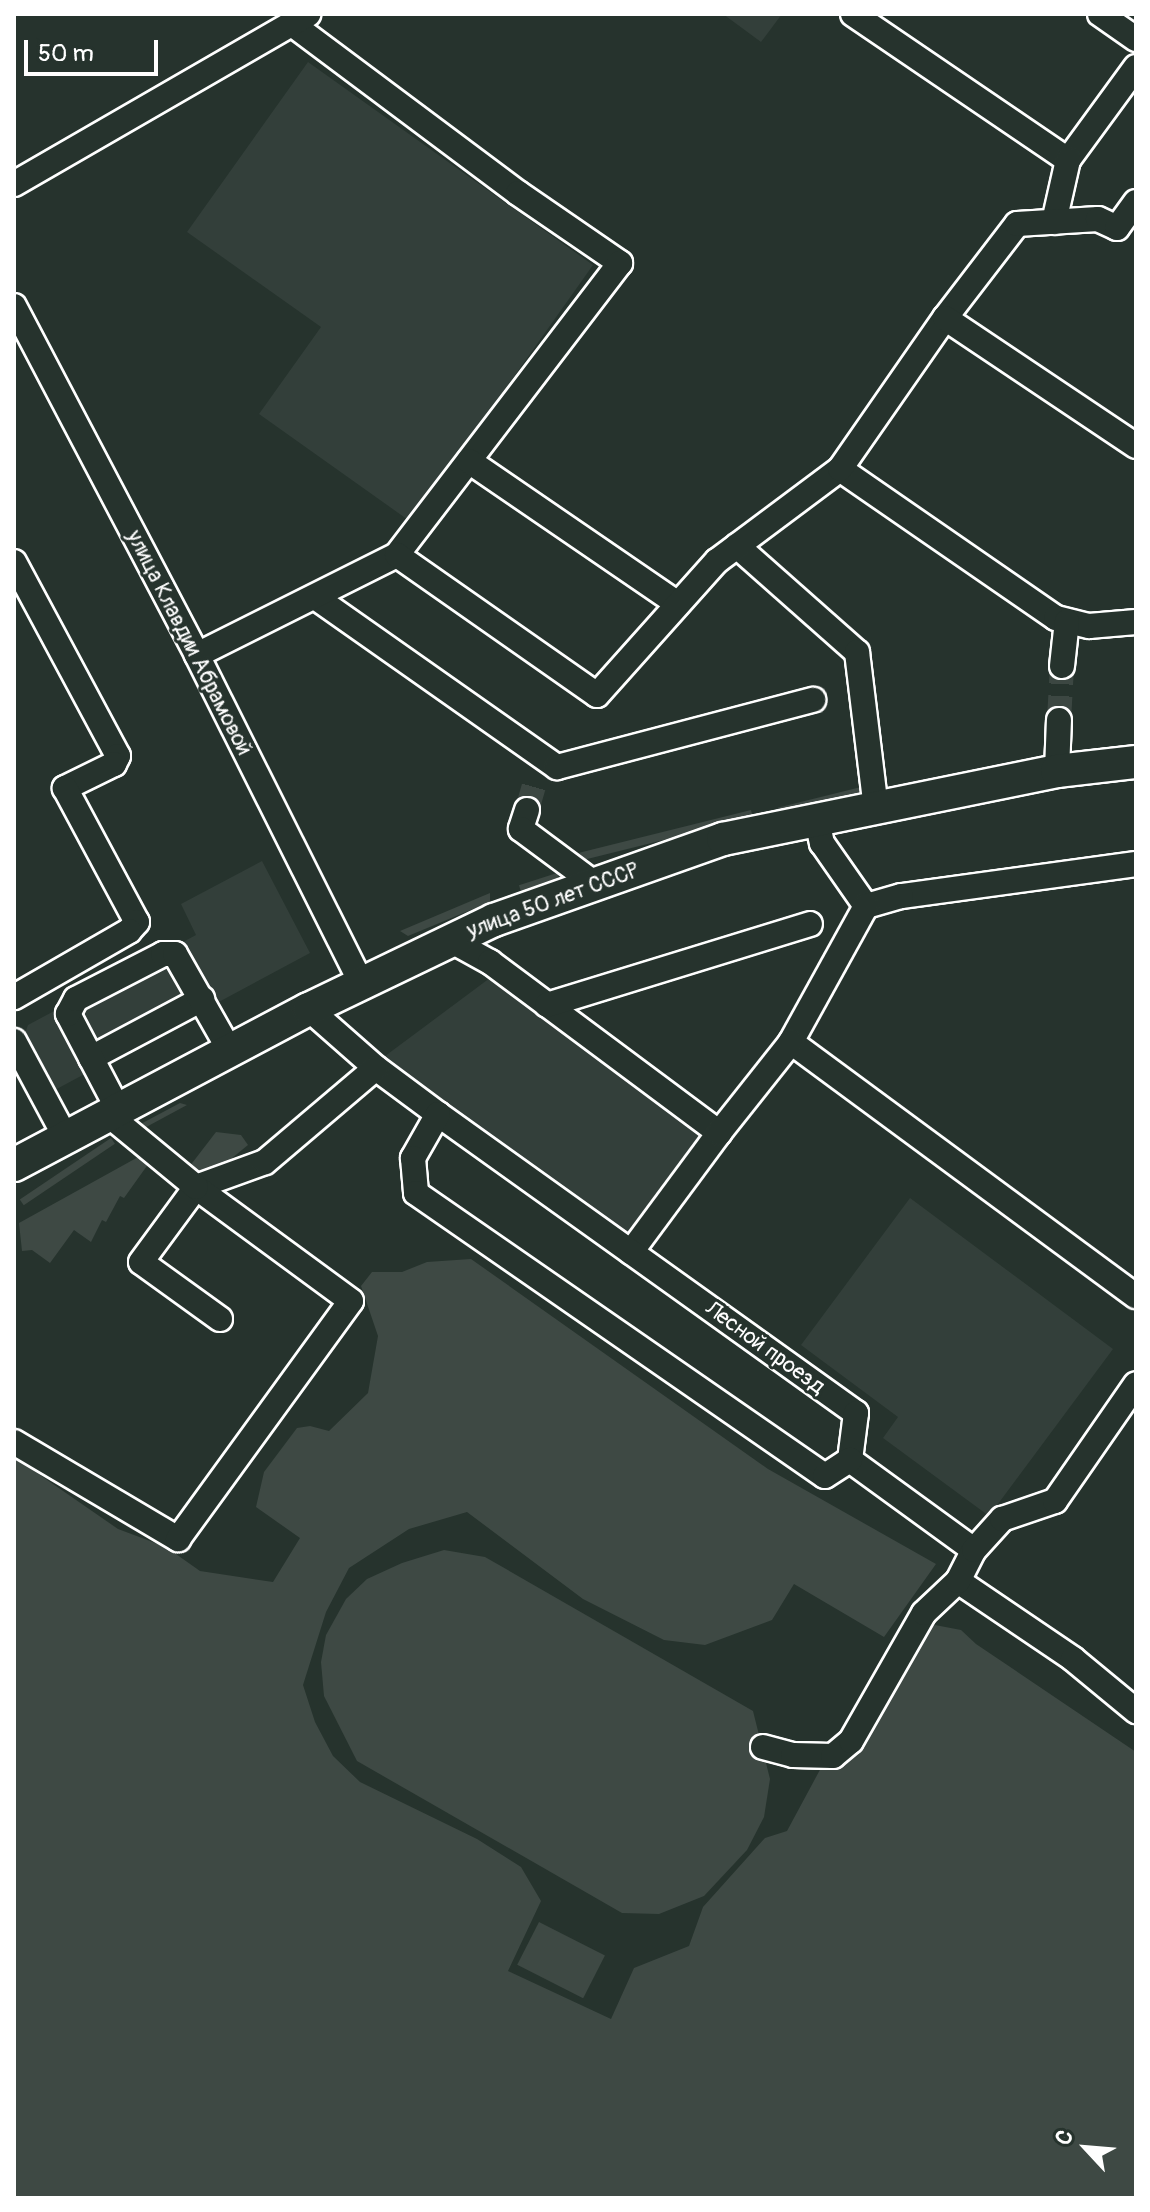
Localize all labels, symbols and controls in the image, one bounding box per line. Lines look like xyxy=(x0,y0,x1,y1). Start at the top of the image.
scale bar xyxy=(28,24,162,74)
text: 50 m xyxy=(38,39,94,68)
street label: улица Клавдии Абрамовой xyxy=(121,526,257,760)
street label: улица 50 лет СССР xyxy=(463,858,643,944)
street label: Лесной проезд xyxy=(700,1296,830,1400)
north arrow xyxy=(1046,2108,1126,2188)
text: С xyxy=(1049,2125,1080,2150)

